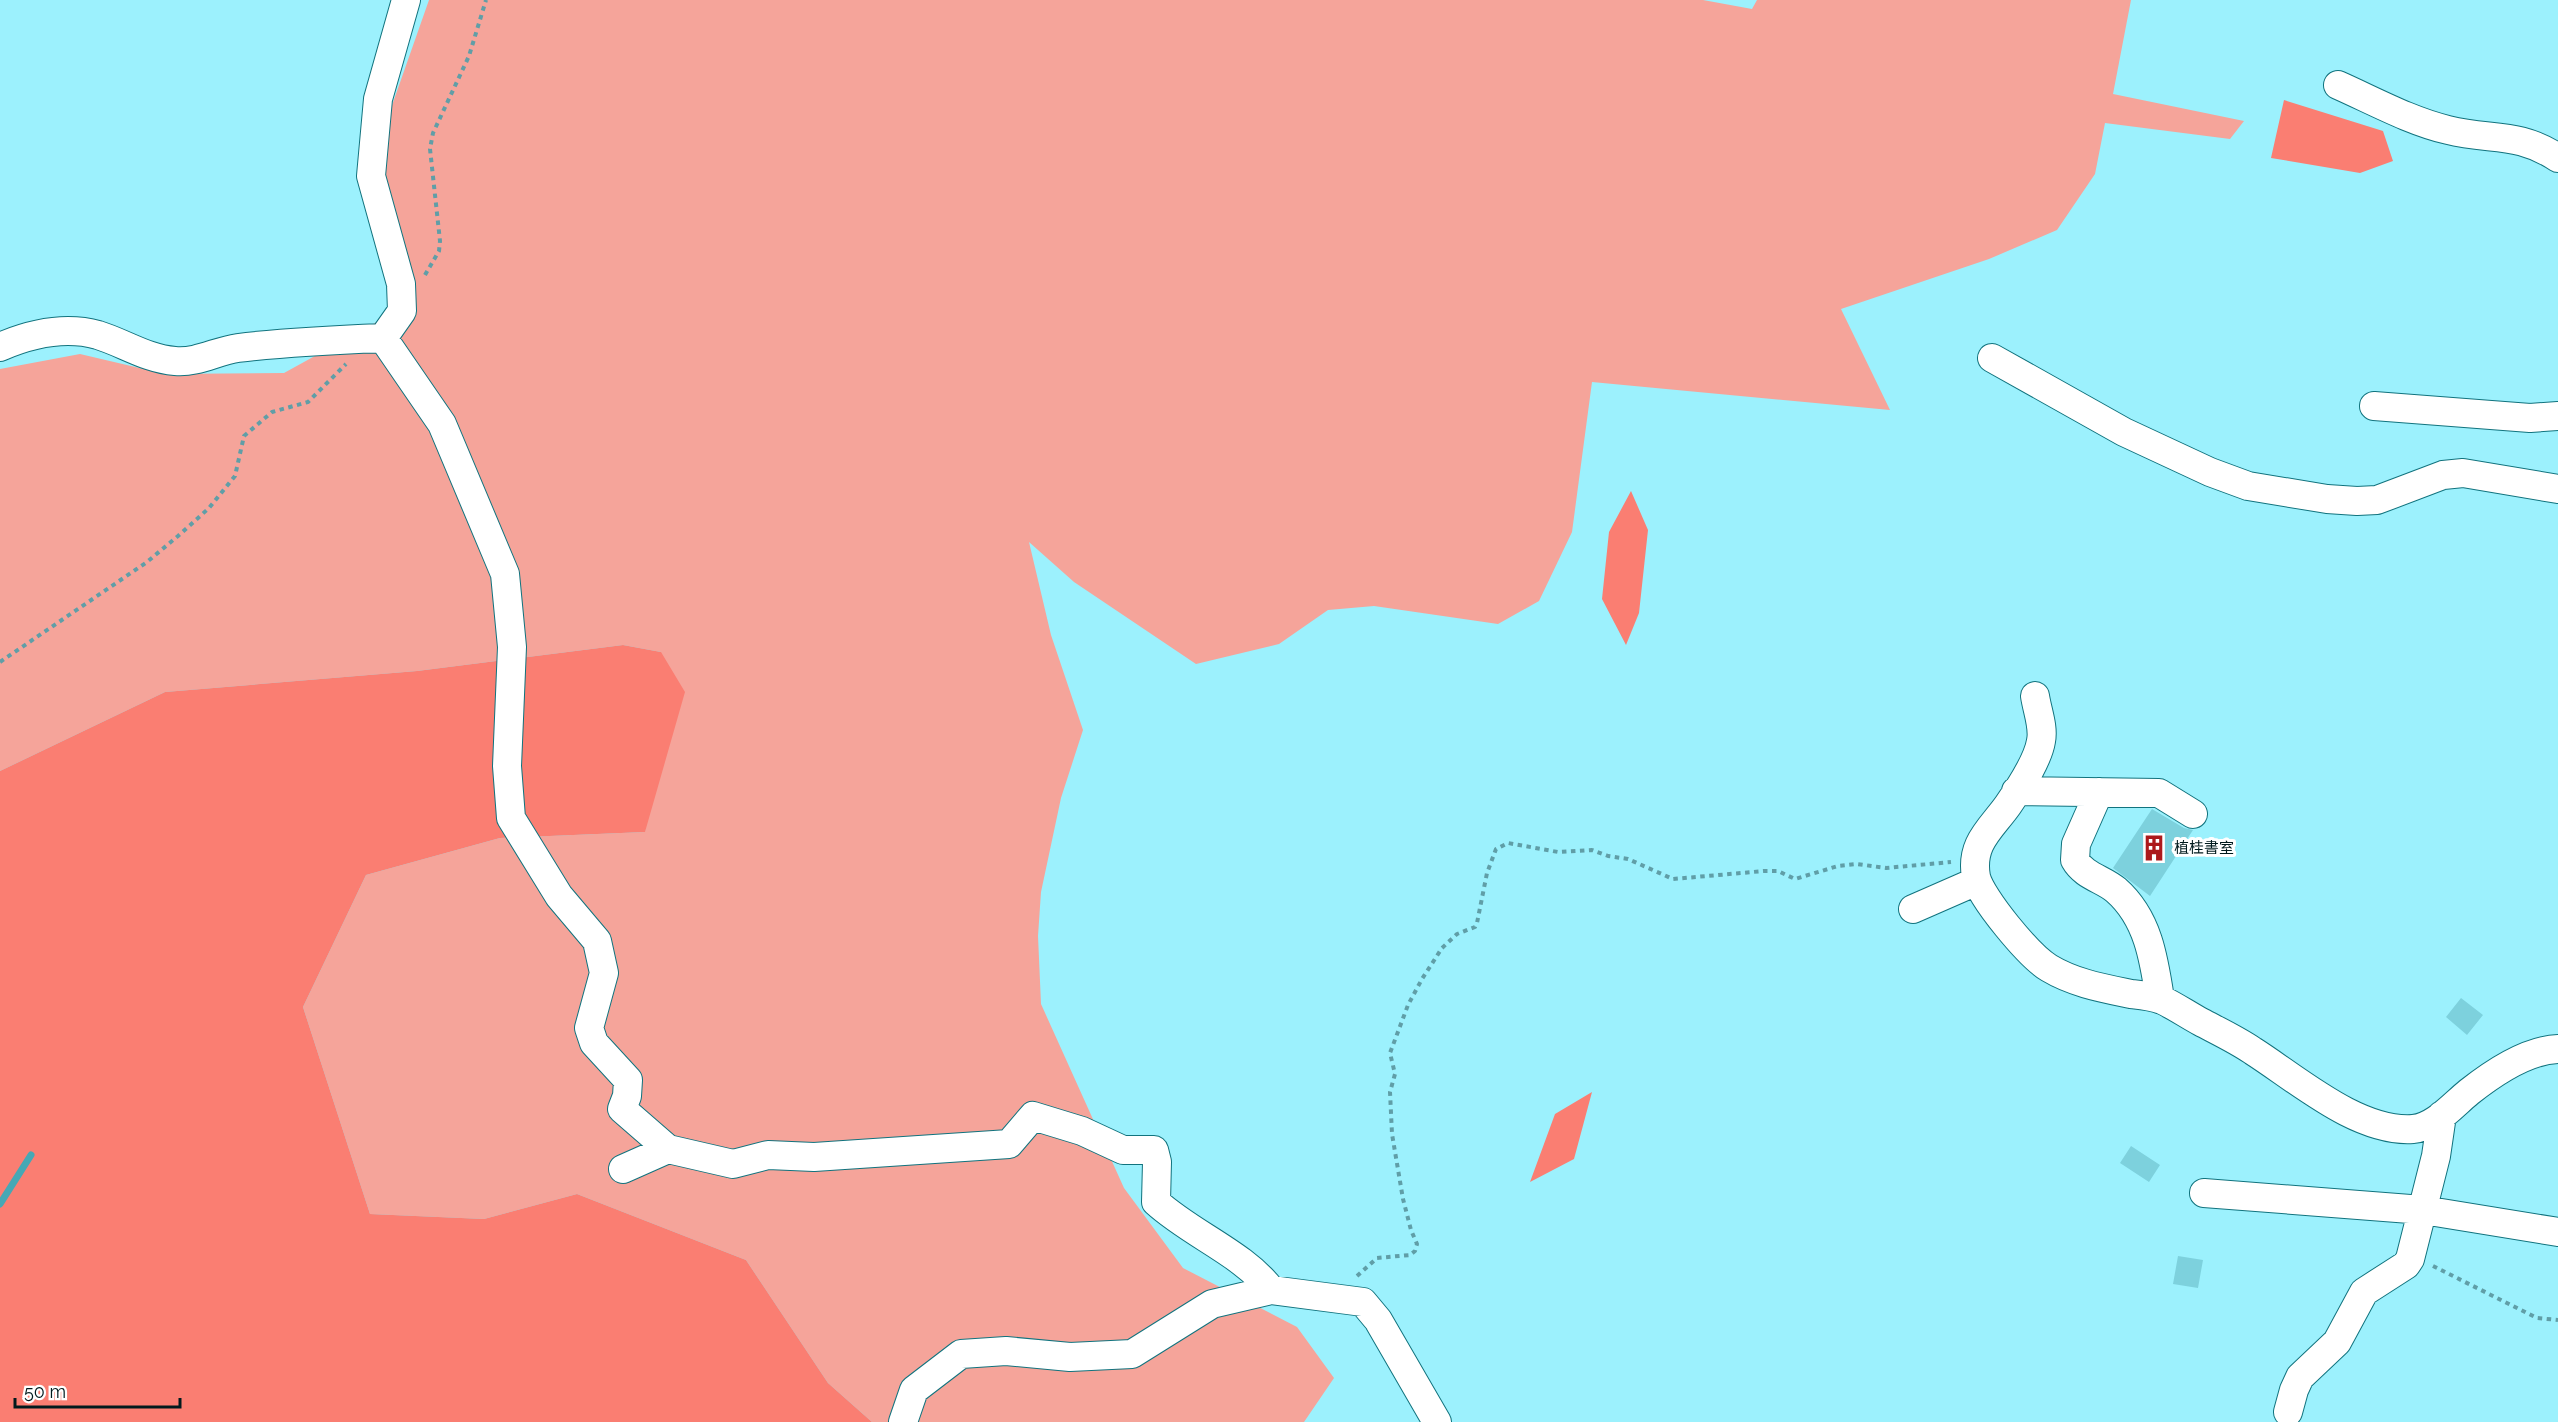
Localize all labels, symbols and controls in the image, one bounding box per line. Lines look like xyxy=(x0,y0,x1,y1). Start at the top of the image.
building icon: 植桂書室 xyxy=(2139,833,2169,863)
place label: 植桂書室 xyxy=(2174,839,2234,857)
scale bar xyxy=(15,1371,180,1409)
text: 50 m xyxy=(24,1381,66,1402)

